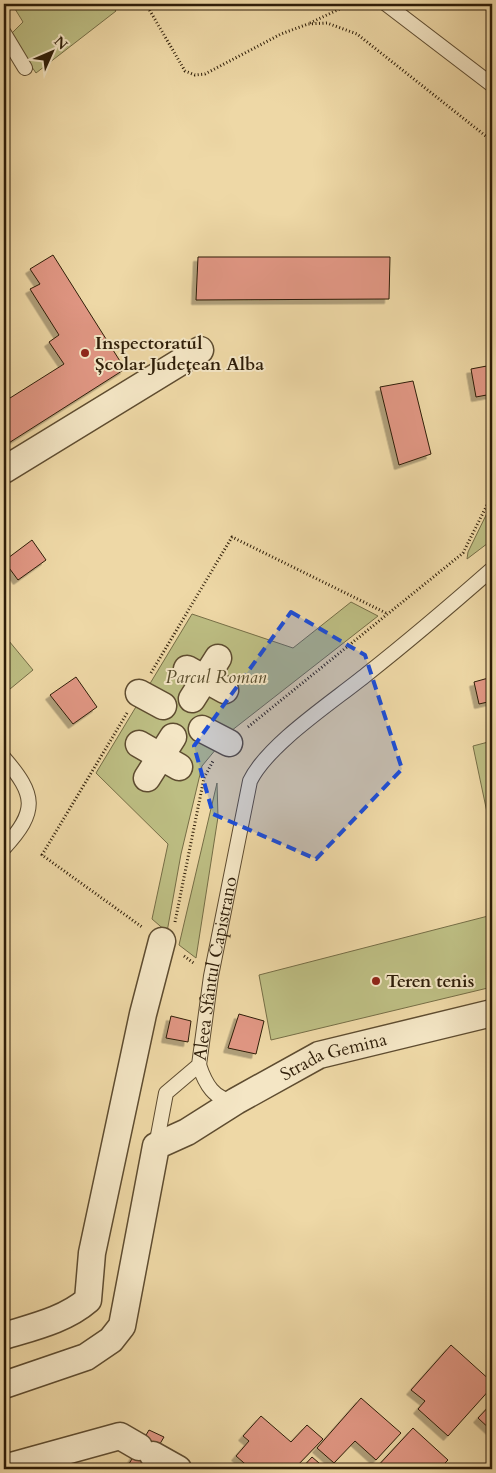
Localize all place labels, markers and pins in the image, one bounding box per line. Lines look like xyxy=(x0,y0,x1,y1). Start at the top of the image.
place label: Inspectoratul Școlar Județean Alba xyxy=(95,331,264,377)
marker: Inspectoratul Școlar Județean Alba xyxy=(79,347,91,359)
place label: Teren tenis xyxy=(386,969,475,994)
marker: Teren tenis xyxy=(370,975,382,987)

